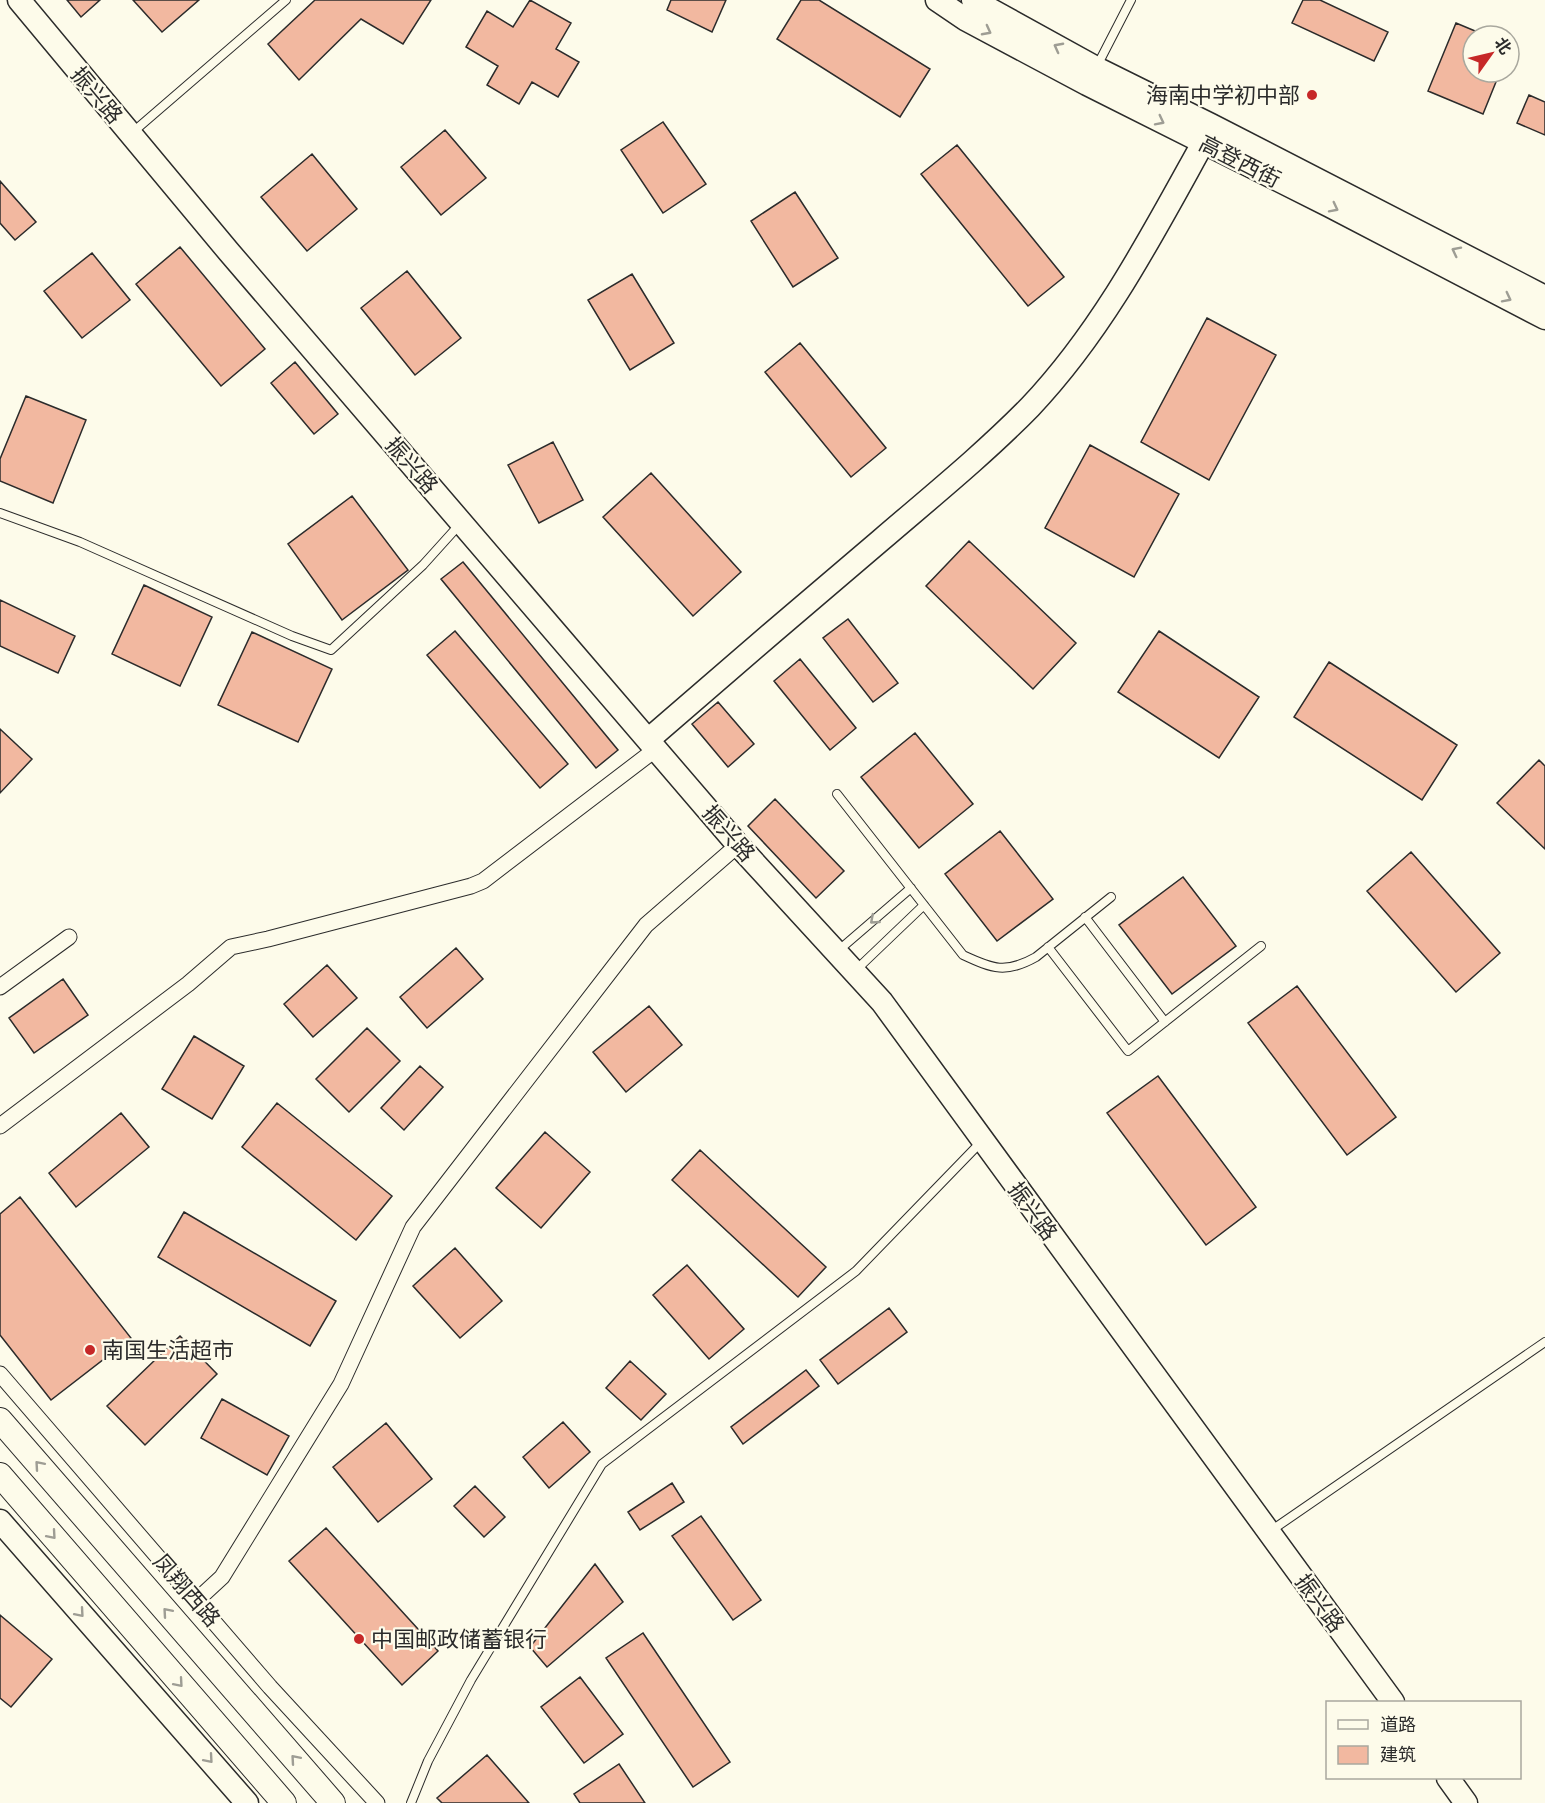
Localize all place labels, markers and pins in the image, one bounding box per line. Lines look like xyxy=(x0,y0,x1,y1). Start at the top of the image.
place label: 海南中学初中部 xyxy=(1146,78,1300,112)
marker: 海南中学初中部 xyxy=(1305,88,1319,102)
place label: 南国生活超市 xyxy=(102,1333,234,1367)
marker: 南国生活超市 xyxy=(83,1343,97,1357)
place label: 中国邮政储蓄银行 xyxy=(371,1622,547,1656)
marker: 中国邮政储蓄银行 xyxy=(352,1632,366,1646)

